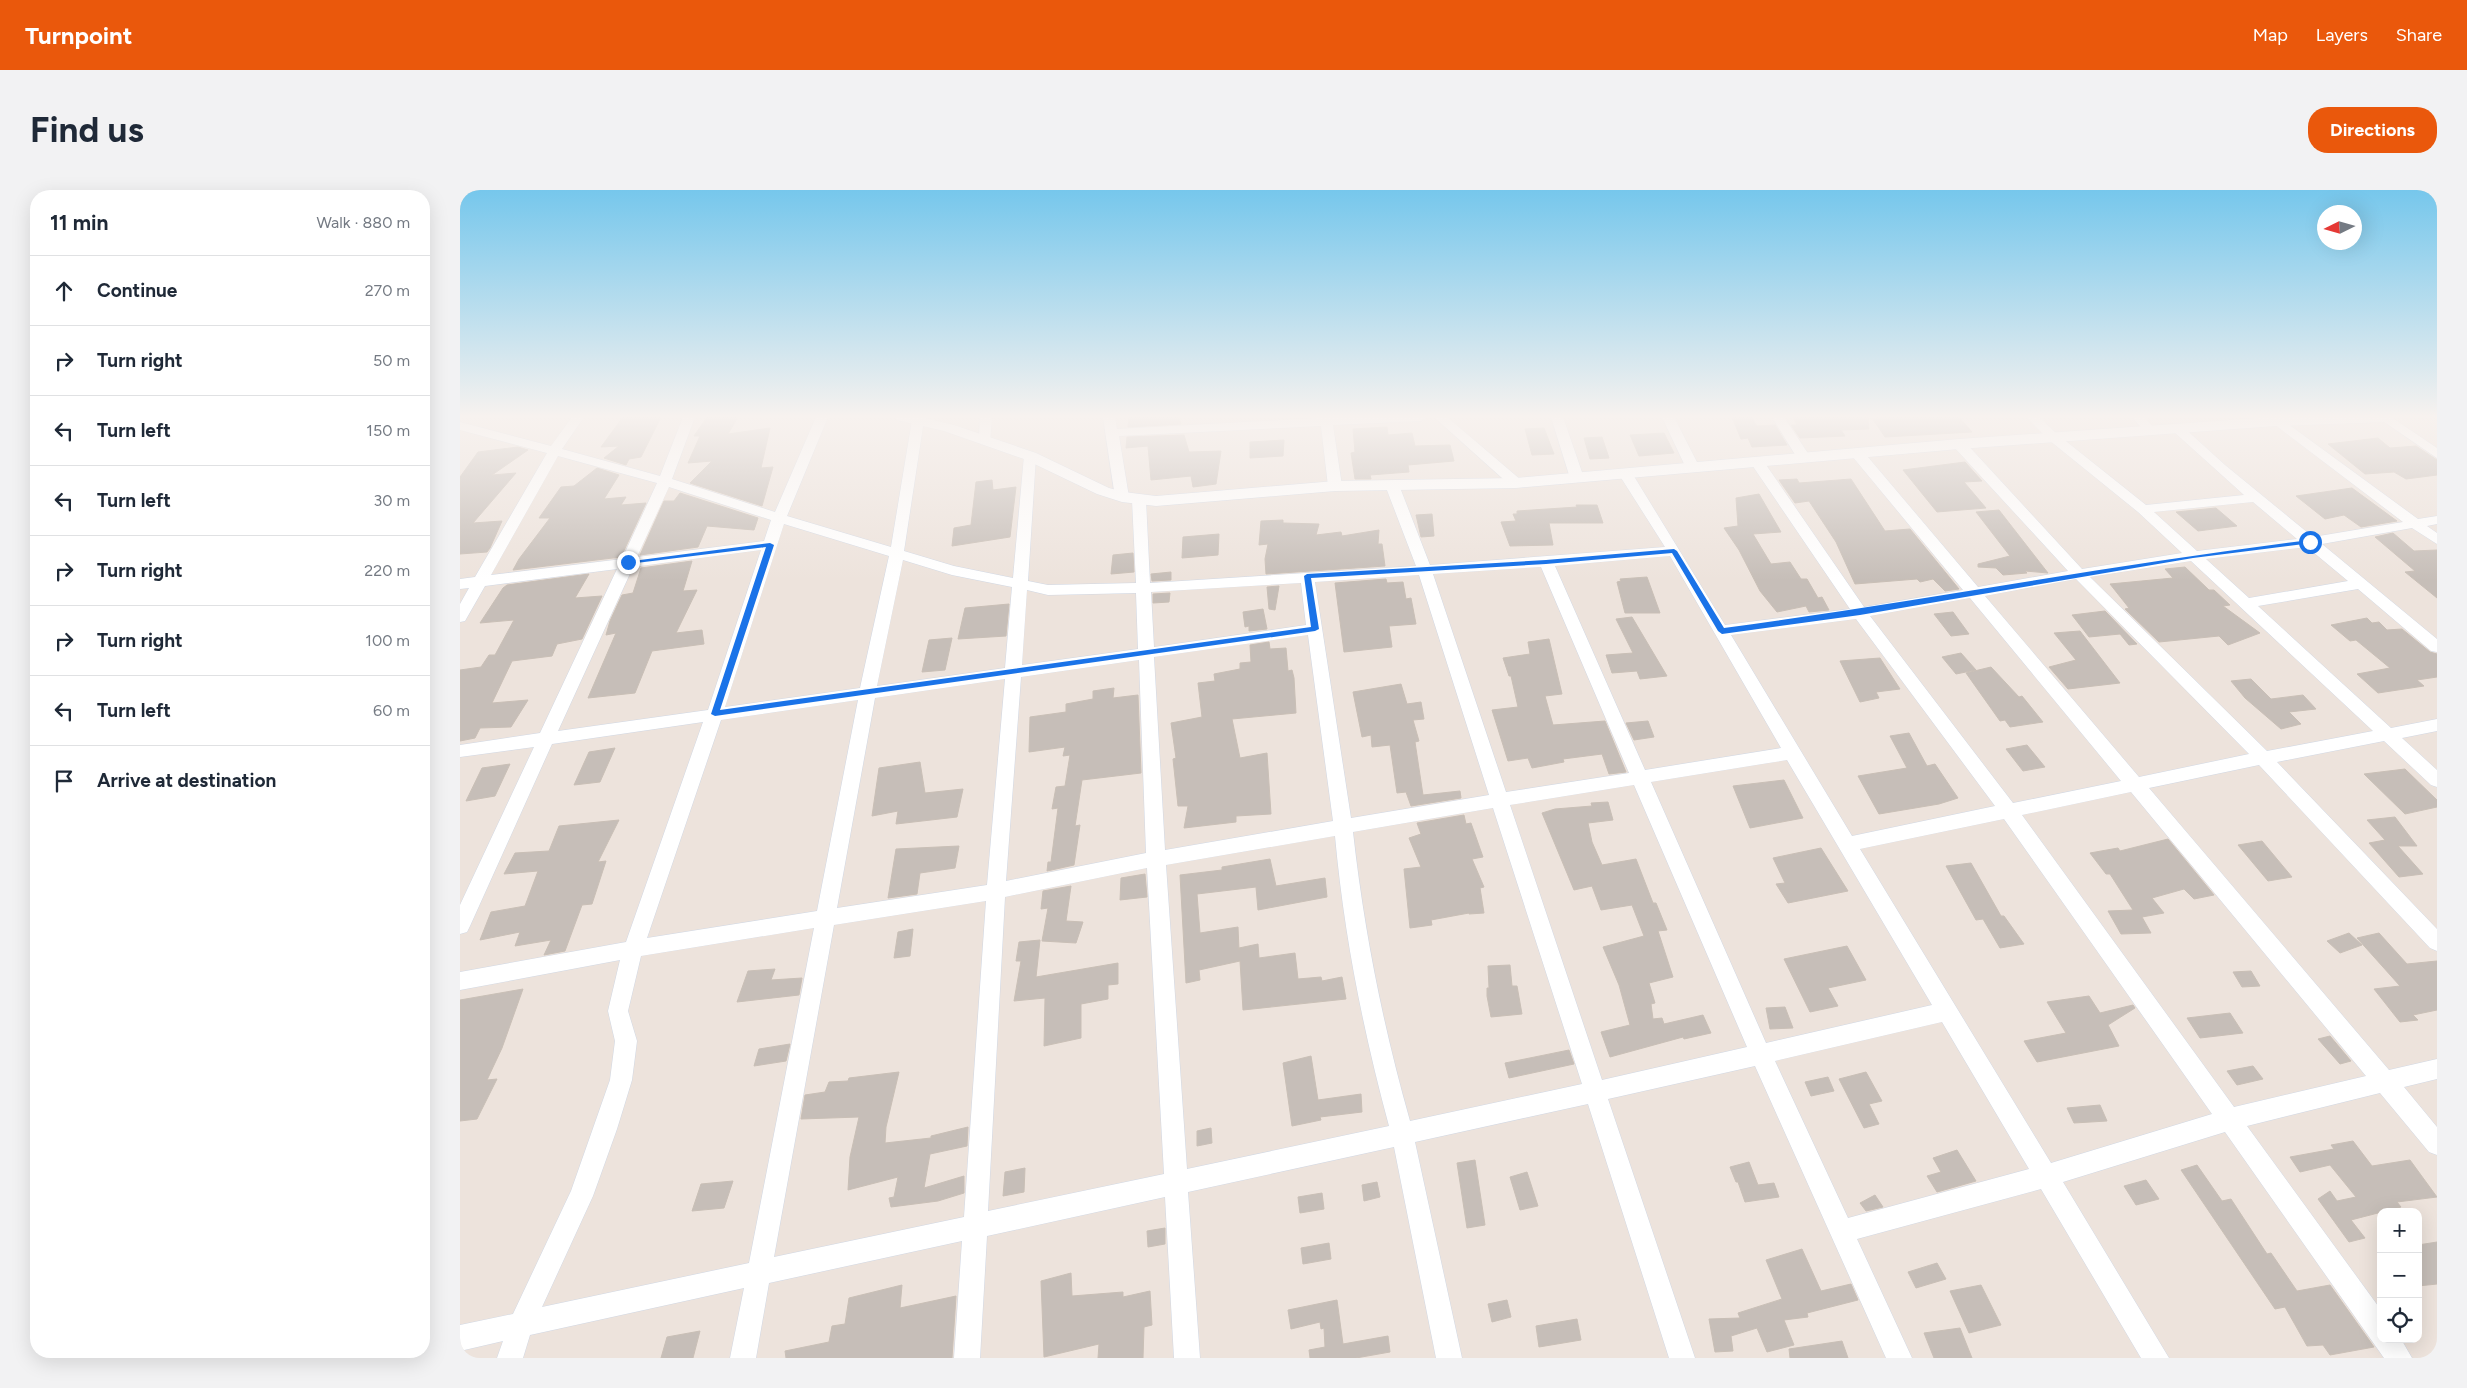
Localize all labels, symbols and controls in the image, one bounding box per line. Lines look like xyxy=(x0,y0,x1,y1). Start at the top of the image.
text: Turnpoint xyxy=(25,21,132,50)
text: Map xyxy=(2253,24,2288,46)
text: Layers xyxy=(2316,24,2368,46)
text: Share xyxy=(2396,24,2442,46)
button: Directions xyxy=(2308,107,2437,153)
text: Find us xyxy=(30,109,144,151)
north arrow xyxy=(2317,205,2362,250)
text: 11 min xyxy=(50,210,108,235)
text: Walk · 880 m xyxy=(316,213,410,232)
icon: ahead xyxy=(50,277,78,305)
text: Continue xyxy=(97,279,177,302)
text: 270 m xyxy=(365,281,410,300)
icon: right xyxy=(50,347,78,375)
text: Turn right xyxy=(97,349,183,372)
text: 50 m xyxy=(373,351,410,370)
icon: left xyxy=(50,417,78,445)
text: Turn left xyxy=(97,419,171,442)
text: 150 m xyxy=(366,421,410,440)
icon: left xyxy=(50,487,78,515)
text: Turn left xyxy=(97,489,171,512)
text: 30 m xyxy=(373,491,410,510)
route start xyxy=(2299,531,2322,554)
route end xyxy=(617,551,640,574)
icon: right xyxy=(50,557,78,585)
text: Turn right xyxy=(97,559,183,582)
text: 220 m xyxy=(364,561,410,580)
icon: right xyxy=(50,627,78,655)
text: Turn right xyxy=(97,629,183,652)
text: 100 m xyxy=(365,631,410,650)
icon: left xyxy=(50,697,78,725)
text: Turn left xyxy=(97,699,171,722)
text: 60 m xyxy=(373,701,410,720)
icon: arrive xyxy=(50,767,78,795)
text: Arrive at destination xyxy=(97,769,276,792)
map controls xyxy=(2377,1208,2422,1343)
button: + xyxy=(2377,1208,2422,1253)
button: − xyxy=(2377,1253,2422,1298)
button: locate xyxy=(2377,1298,2422,1343)

